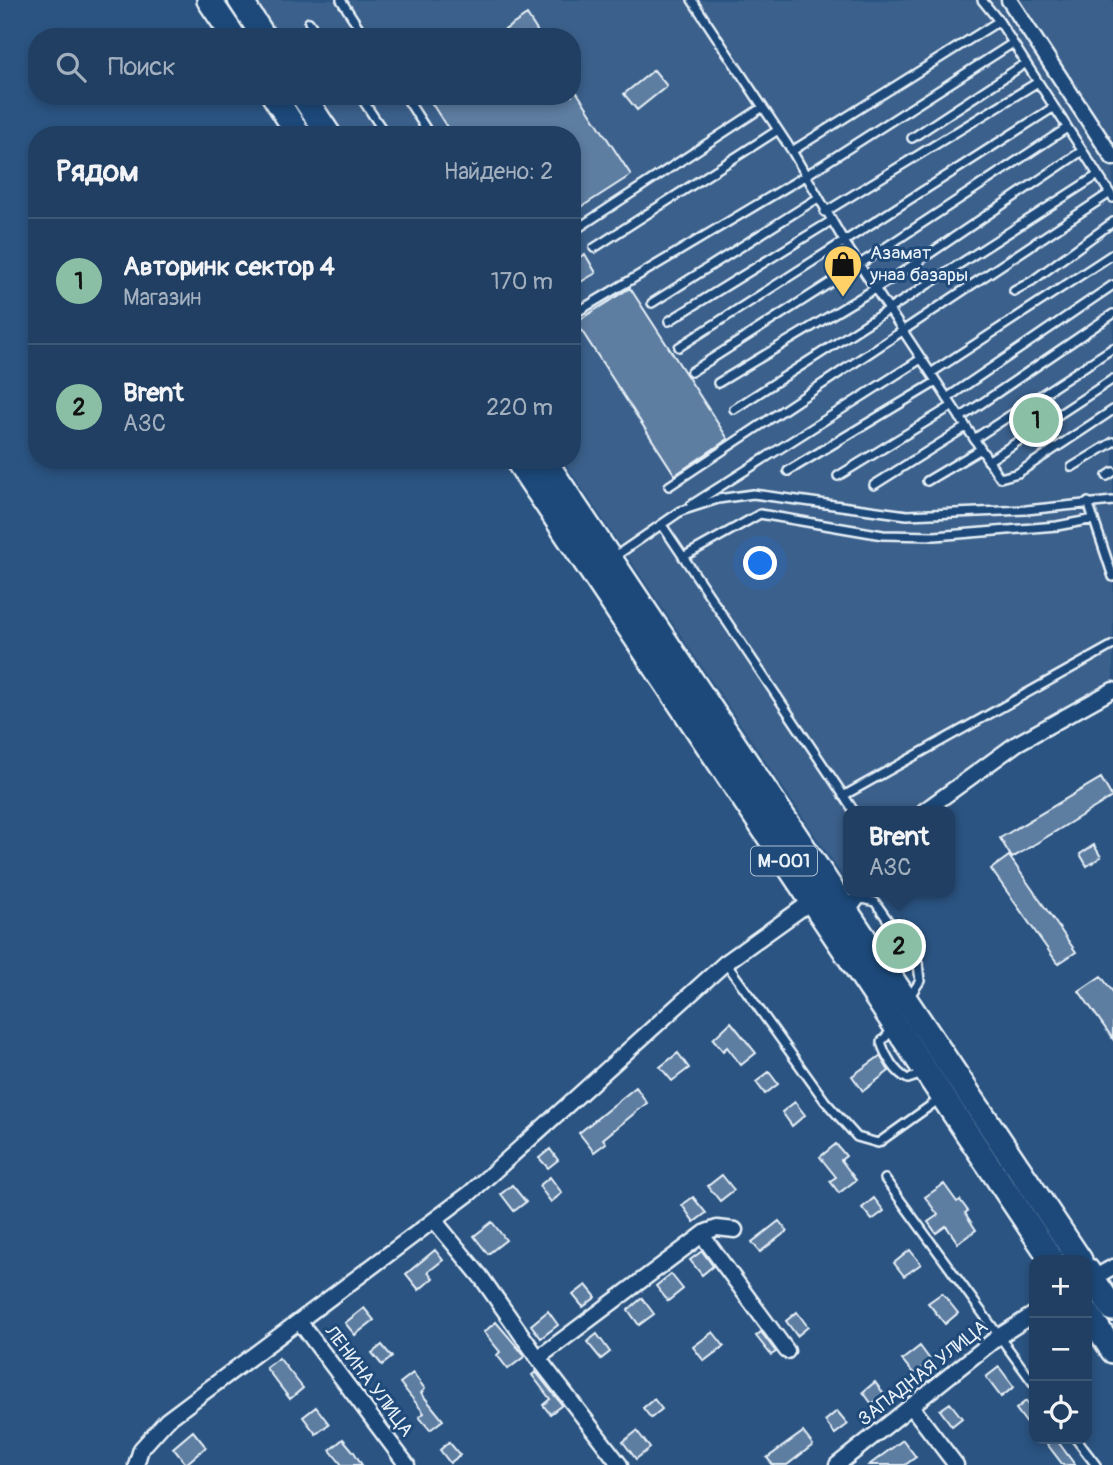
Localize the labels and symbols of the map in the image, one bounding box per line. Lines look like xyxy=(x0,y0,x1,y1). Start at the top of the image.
place label: Азамат унаа базары xyxy=(869,241,968,287)
shop icon: Азамат унаа базары xyxy=(822,243,864,298)
pin: 1 xyxy=(1013,394,1059,446)
your location xyxy=(743,546,777,580)
road number: M-001 xyxy=(751,846,817,876)
pin: 2 xyxy=(876,920,922,972)
street label: ЗАПАДНАЯ УЛИЦА xyxy=(853,1315,993,1431)
street label: ЛЕНИНА УЛИЦА xyxy=(319,1320,419,1441)

